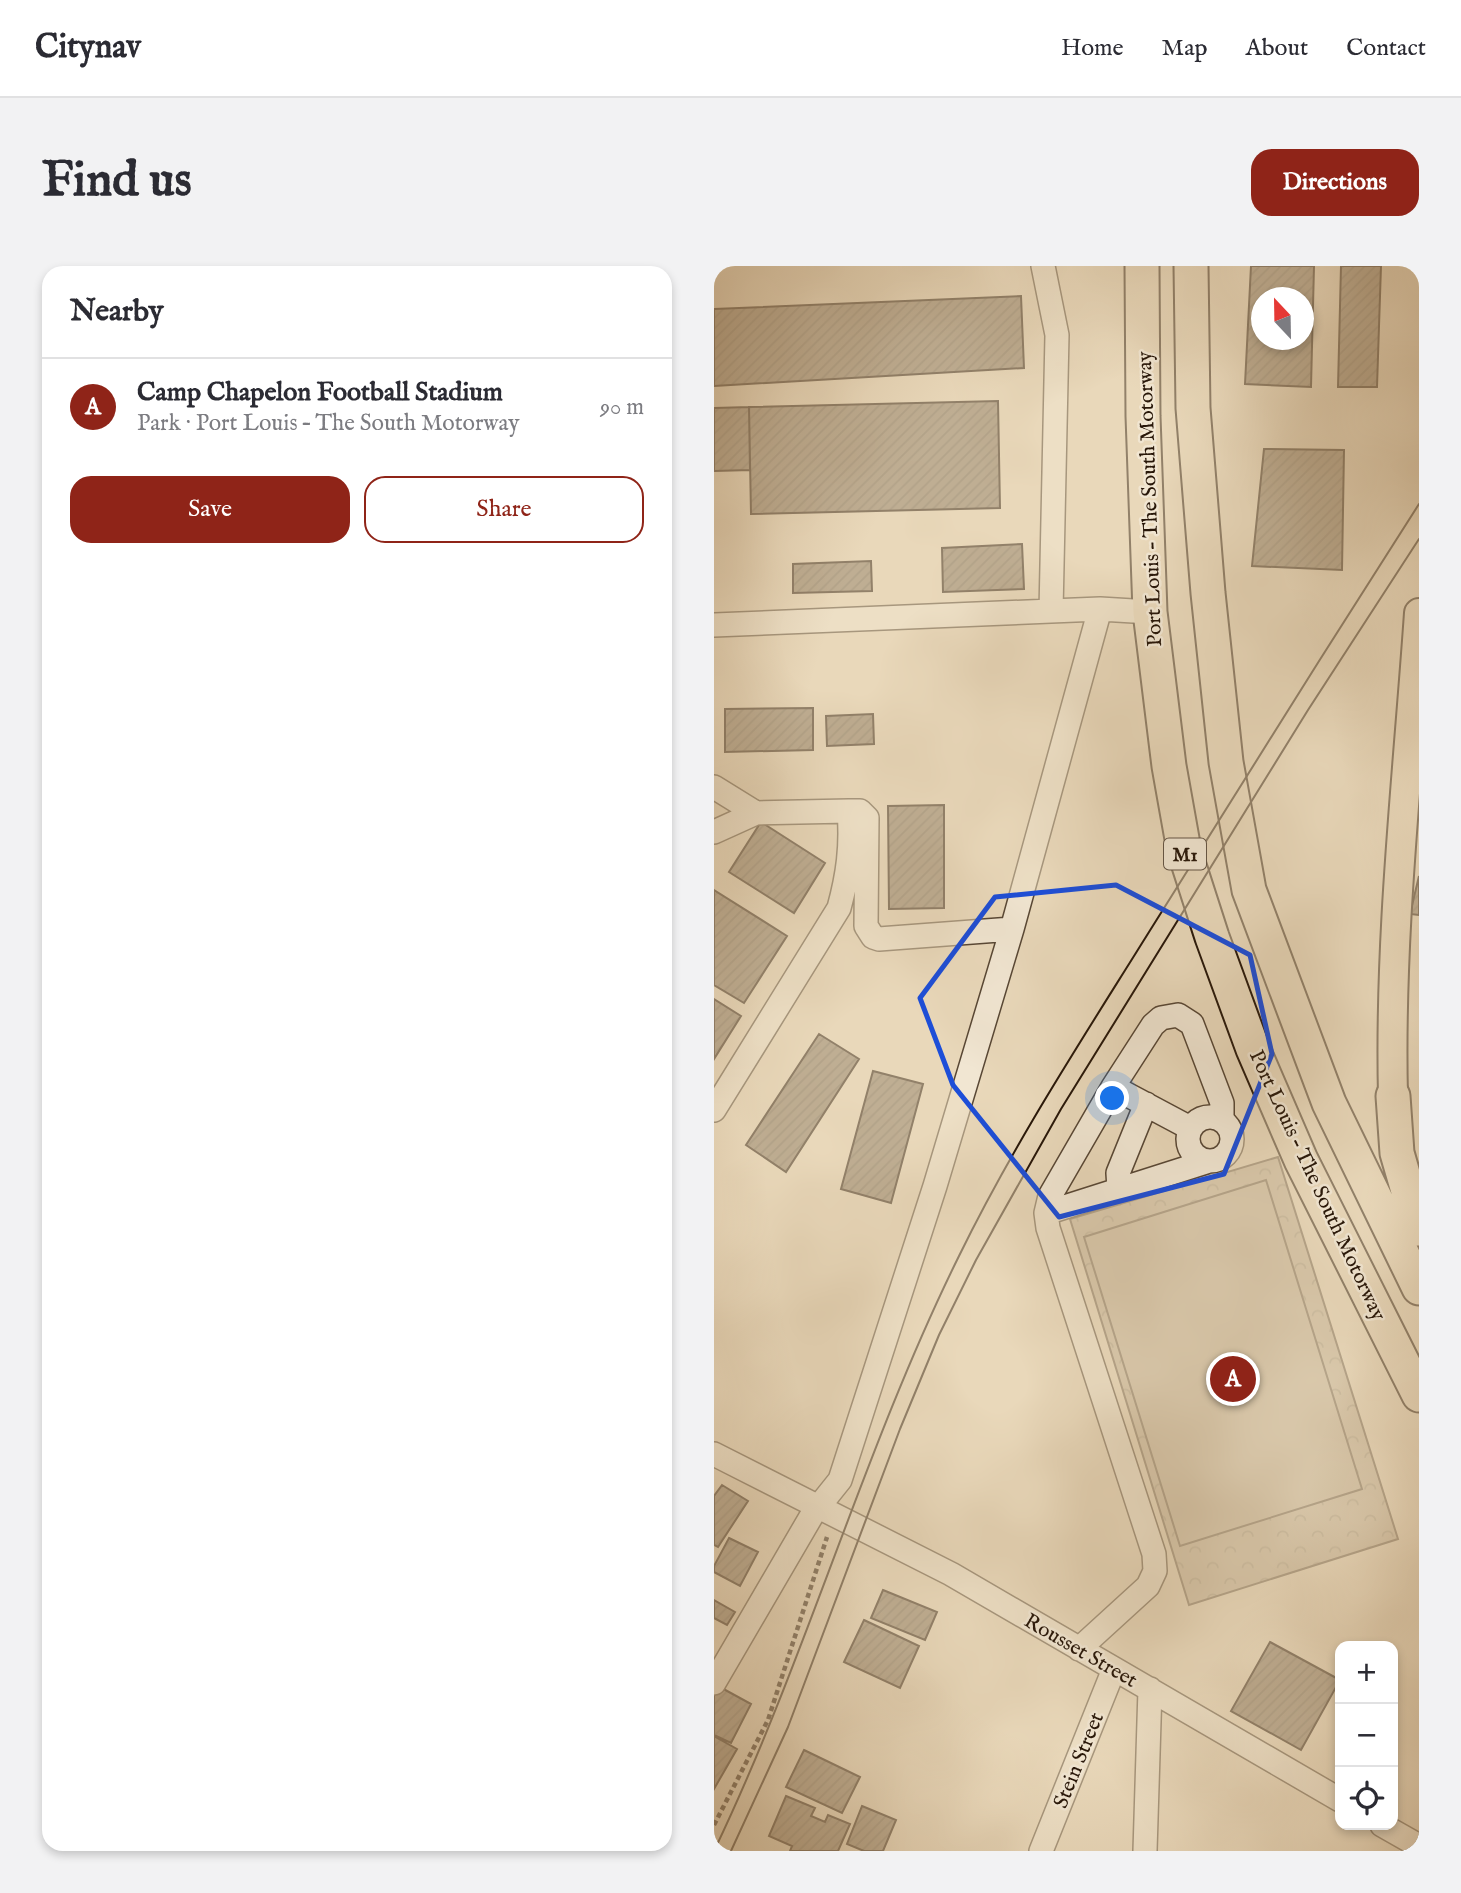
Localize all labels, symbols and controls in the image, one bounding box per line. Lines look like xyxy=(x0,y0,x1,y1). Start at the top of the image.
text: Citynav xyxy=(35,27,141,69)
text: Home xyxy=(1061,33,1124,64)
text: Map xyxy=(1162,33,1208,64)
text: About xyxy=(1246,33,1308,64)
text: Contact xyxy=(1346,33,1426,64)
button: Directions xyxy=(1251,149,1419,216)
text: Find us xyxy=(42,151,192,213)
north arrow xyxy=(1251,287,1314,350)
text: Nearby xyxy=(70,293,163,331)
street label: Port Louis – The South Motorway xyxy=(1132,350,1169,647)
text: Camp Chapelon Football Stadium xyxy=(137,376,503,409)
text: A xyxy=(85,393,101,422)
text: 90 m xyxy=(600,393,644,422)
text: Park · Port Louis – The South Motorway xyxy=(137,409,520,438)
button: Save xyxy=(70,476,350,543)
button: Share xyxy=(364,476,644,543)
road number: M1 xyxy=(1164,838,1206,870)
street label: Port Louis – The South Motorway xyxy=(1242,1046,1392,1326)
your location xyxy=(1095,1081,1129,1115)
pin: A xyxy=(1210,1353,1256,1405)
street label: Rousset Street xyxy=(1019,1608,1142,1695)
map controls xyxy=(1335,1641,1398,1830)
button: + xyxy=(1335,1641,1398,1704)
button: − xyxy=(1335,1704,1398,1767)
street label: Stein Street xyxy=(1048,1709,1111,1813)
button: locate xyxy=(1335,1767,1398,1830)

